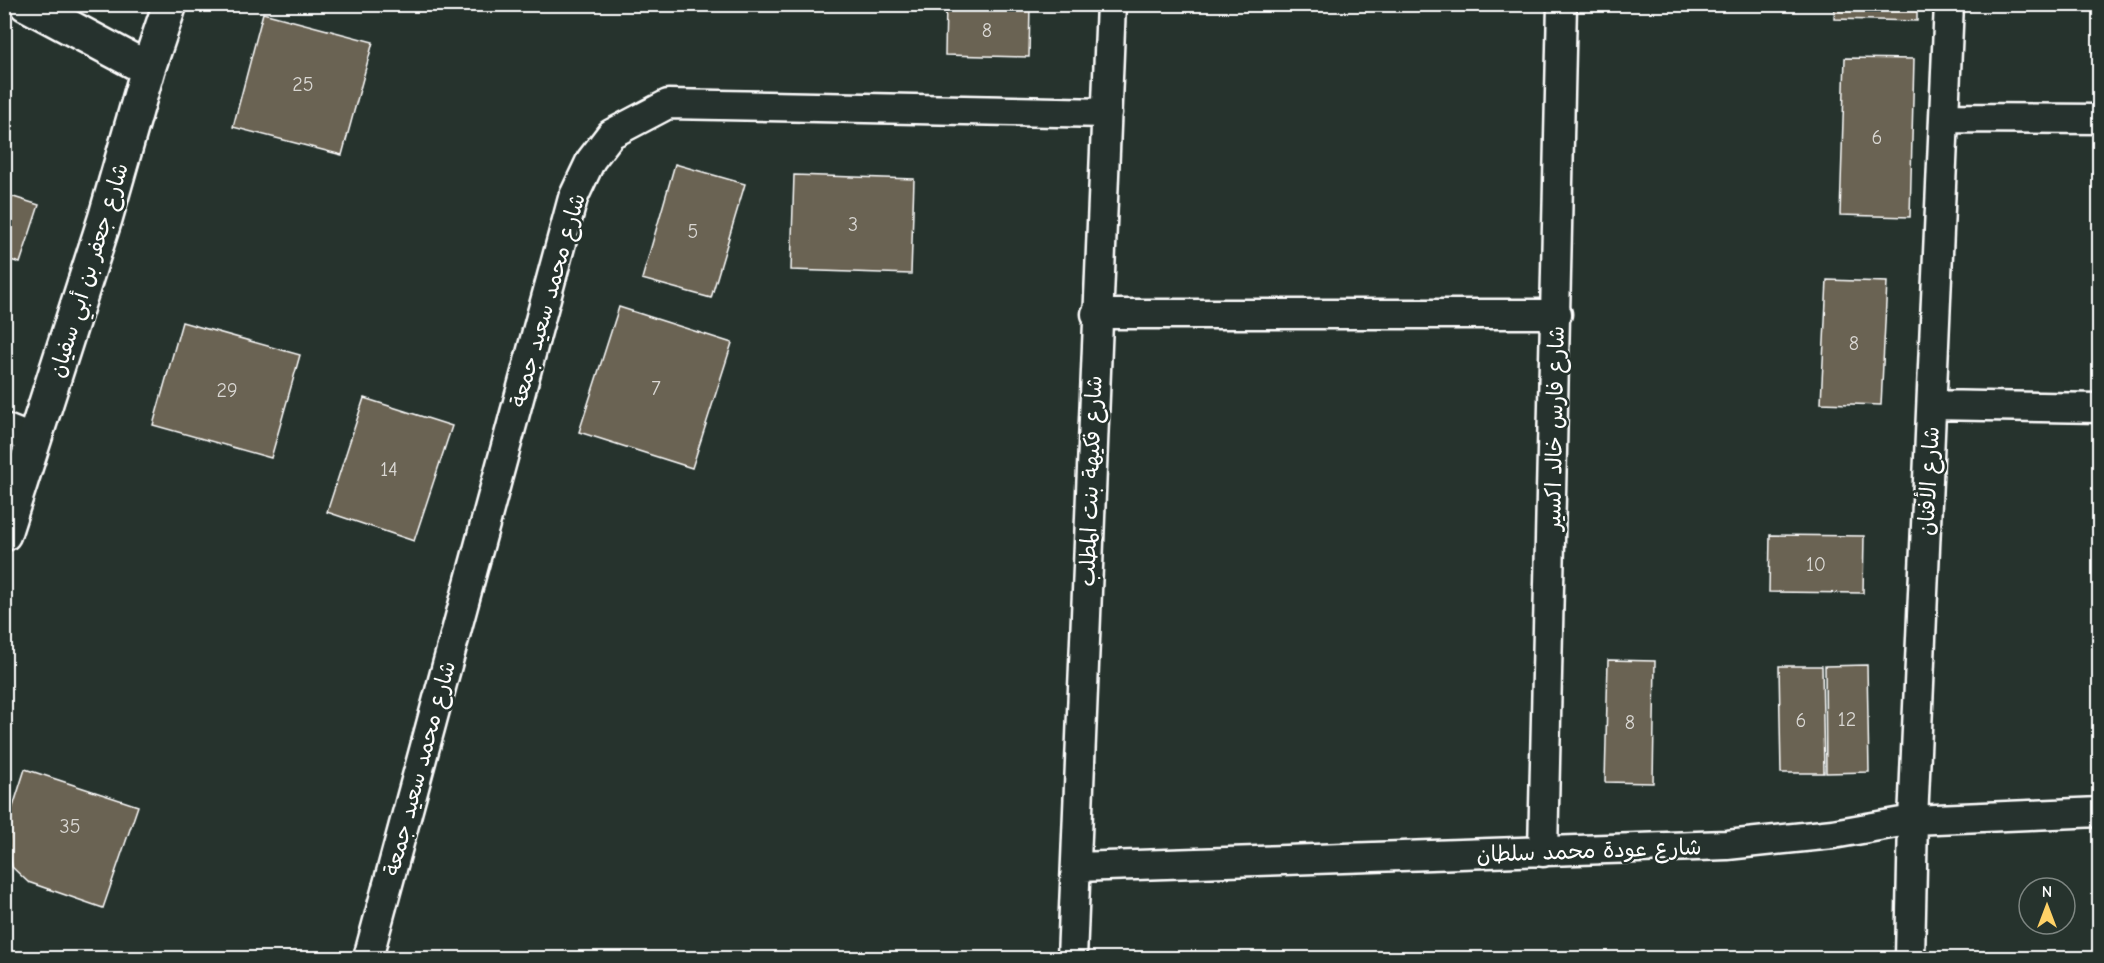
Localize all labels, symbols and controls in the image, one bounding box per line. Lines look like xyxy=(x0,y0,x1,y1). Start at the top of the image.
house number: 8 xyxy=(982,19,992,42)
house number: 25 xyxy=(292,73,314,96)
house number: 6 xyxy=(1872,126,1882,149)
street label: شارع جعفر بن أبي سفيان xyxy=(43,160,140,382)
street label: شارع محمد سعيد جمعة xyxy=(505,190,593,411)
house number: 3 xyxy=(848,213,858,236)
house number: 5 xyxy=(688,220,698,243)
street label: شارع فارس خالد اكسير xyxy=(1540,326,1572,533)
house number: 8 xyxy=(1849,332,1859,355)
street label: شارع فكيهة بنت المطلب xyxy=(1074,375,1110,587)
house number: 7 xyxy=(651,377,661,400)
house number: 29 xyxy=(216,379,238,402)
street label: شارع الأفنان xyxy=(1910,426,1947,536)
house number: 14 xyxy=(380,458,398,481)
house number: 10 xyxy=(1806,553,1826,576)
street label: شارع محمد سعيد جمعة xyxy=(379,658,463,879)
house number: 12 xyxy=(1838,708,1856,731)
house number: 6 xyxy=(1796,709,1806,732)
house number: 8 xyxy=(1625,711,1635,734)
house number: 35 xyxy=(60,815,80,838)
street label: شارع عودة محمد سلطان xyxy=(1476,834,1702,870)
north arrow xyxy=(2017,876,2077,936)
text: N xyxy=(2042,883,2052,901)

